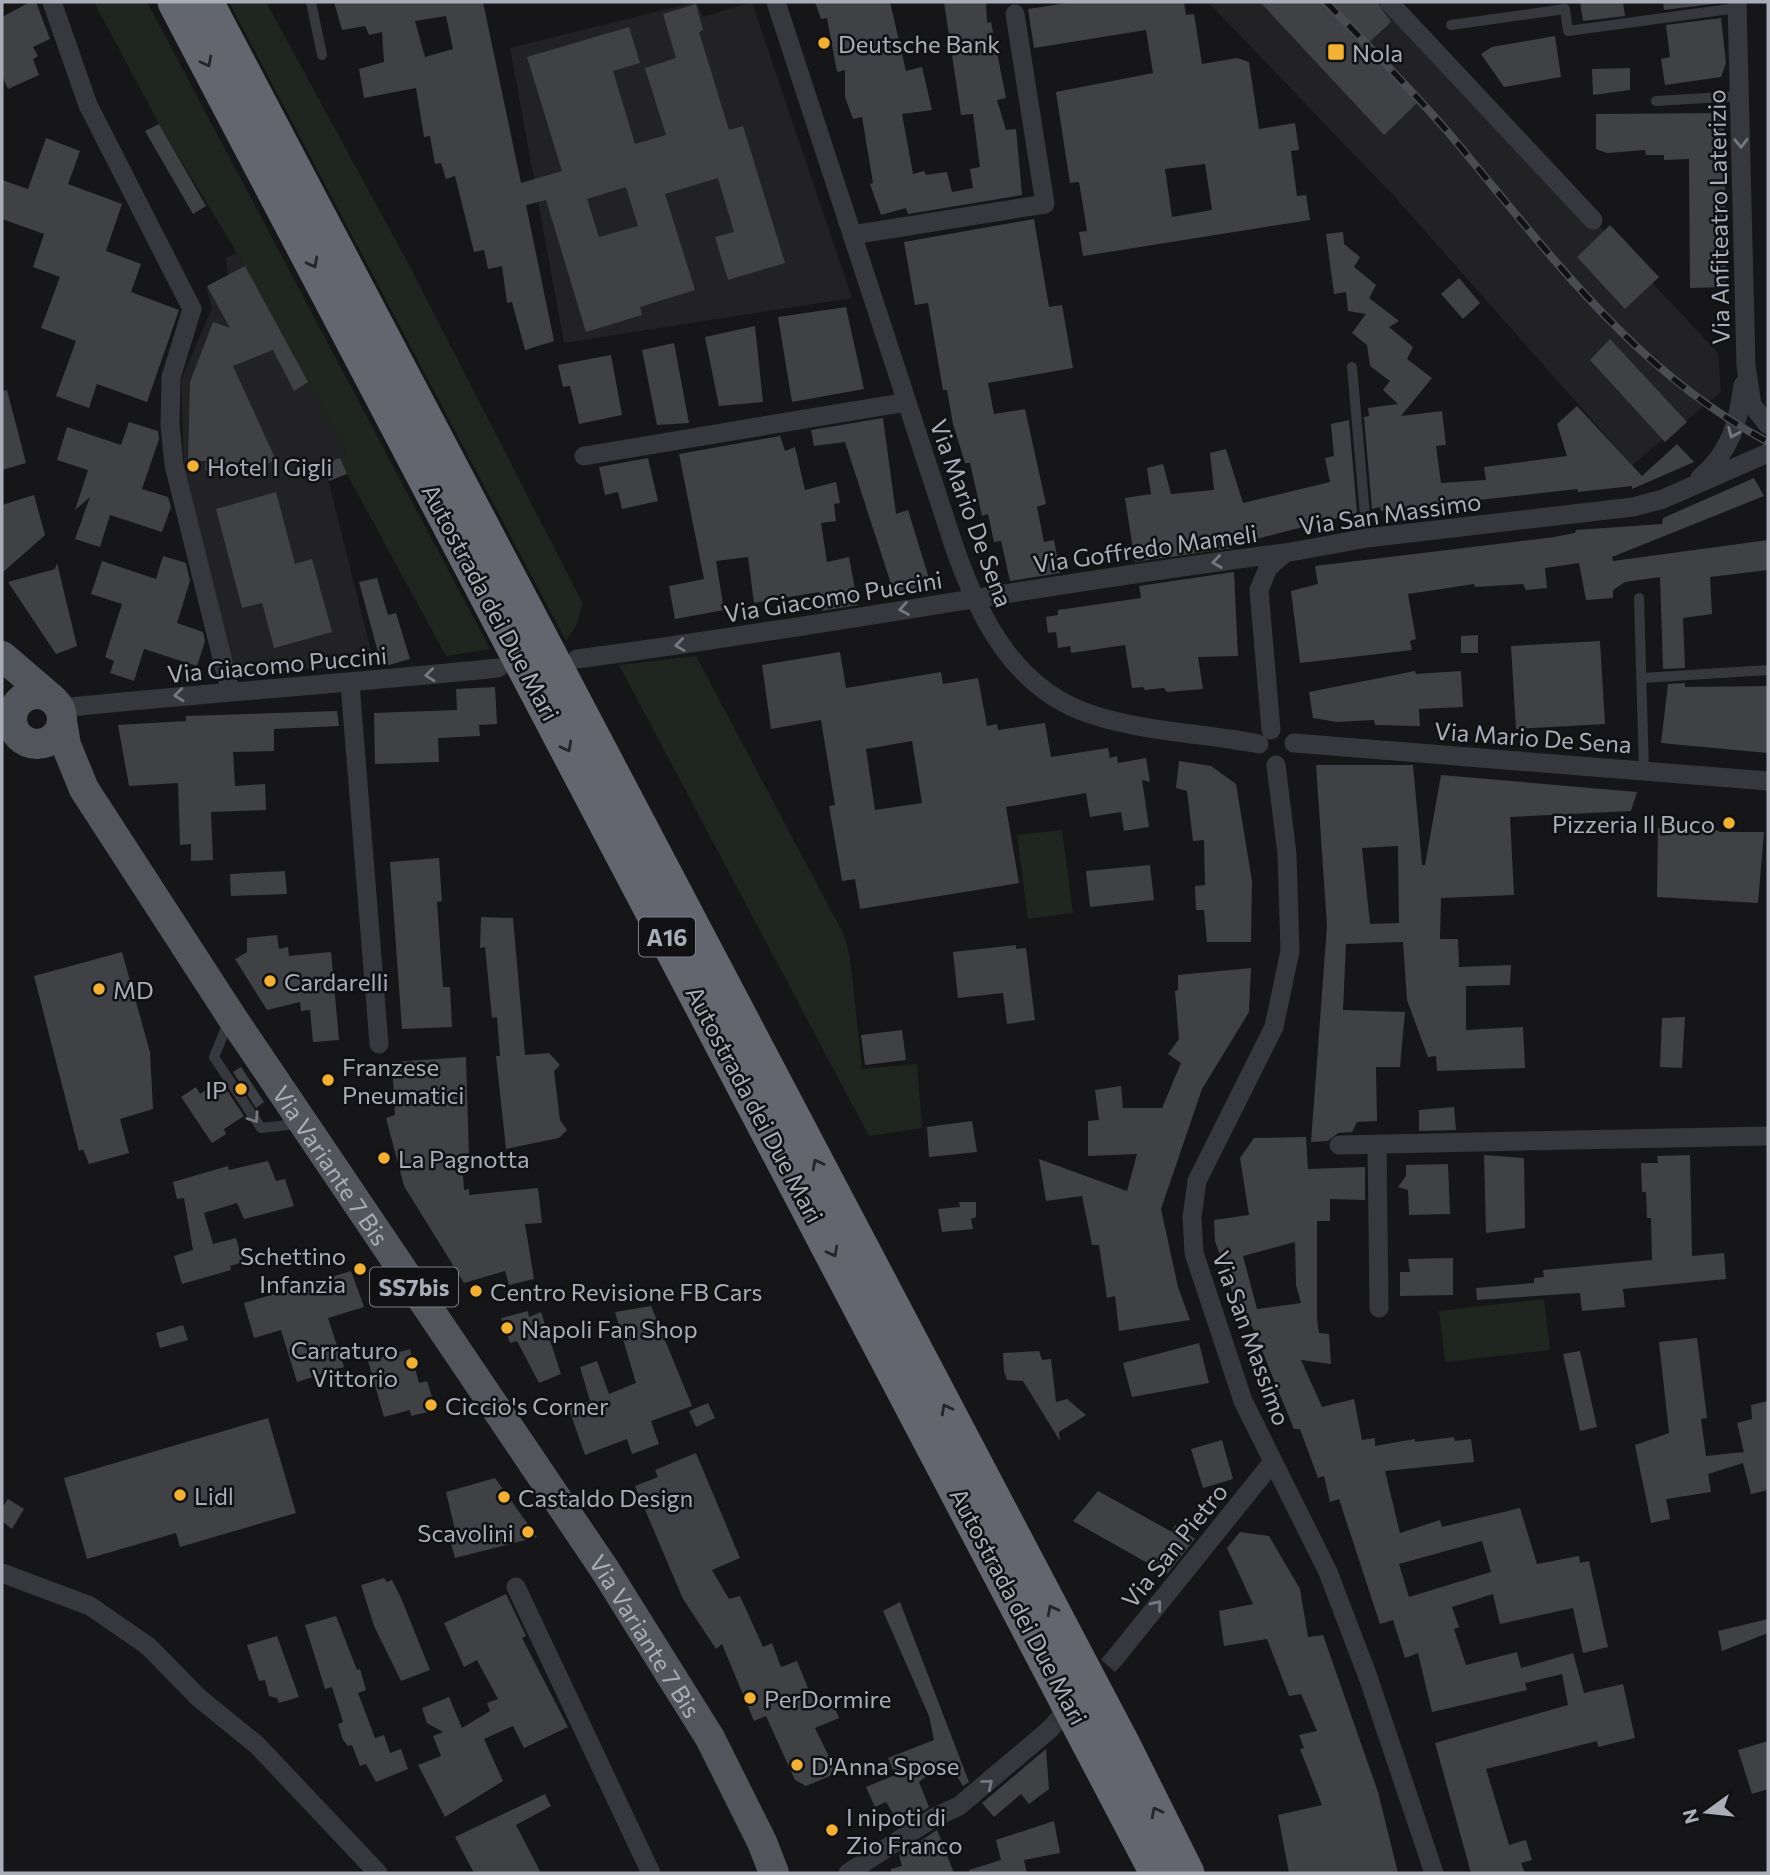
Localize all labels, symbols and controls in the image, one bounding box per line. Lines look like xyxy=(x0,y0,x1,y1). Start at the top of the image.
place label: Deutsche Bank xyxy=(838,29,1000,58)
marker: Deutsche Bank xyxy=(816,35,832,51)
place label: Nola xyxy=(1352,38,1403,67)
marker: Nola xyxy=(1326,42,1346,62)
one-way arrow xyxy=(199,55,212,67)
street label: Via Anfiteatro Laterizio xyxy=(1701,89,1735,345)
one-way arrow xyxy=(1733,139,1749,149)
one-way arrow xyxy=(305,256,318,269)
street label: Via Mario De Sena xyxy=(925,415,1019,611)
one-way arrow xyxy=(1727,426,1741,438)
place label: Hotel I Gigli xyxy=(207,452,333,481)
marker: Hotel I Gigli xyxy=(185,458,201,474)
street label: Autostrada dei Due Mari xyxy=(416,479,566,725)
street label: Via San Massimo xyxy=(1297,486,1483,540)
street label: Via Goffredo Mameli xyxy=(1031,518,1259,578)
one-way arrow xyxy=(1211,554,1223,569)
street label: Via Giacomo Puccini xyxy=(722,564,944,628)
one-way arrow xyxy=(898,601,910,616)
one-way arrow xyxy=(674,638,686,653)
street label: Via Giacomo Puccini xyxy=(166,640,388,688)
one-way arrow xyxy=(425,667,436,682)
one-way arrow xyxy=(174,688,185,703)
street label: Via Mario De Sena xyxy=(1433,716,1633,758)
one-way arrow xyxy=(559,740,572,752)
place label: Pizzeria Il Buco xyxy=(1552,809,1715,838)
marker: Pizzeria Il Buco xyxy=(1721,815,1737,831)
road number: A16 xyxy=(639,918,695,956)
place label: Cardarelli xyxy=(284,967,389,996)
marker: Cardarelli xyxy=(262,973,278,989)
place label: MD xyxy=(113,975,154,1004)
marker: MD xyxy=(91,981,107,997)
street label: Autostrada dei Due Mari xyxy=(680,981,830,1227)
place label: Franzese Pneumatici xyxy=(342,1052,464,1109)
marker: Franzese Pneumatici xyxy=(320,1072,336,1088)
place label: IP xyxy=(205,1075,227,1104)
street label: Via Variante 7 Bis xyxy=(267,1080,396,1250)
marker: IP xyxy=(233,1081,249,1097)
one-way arrow xyxy=(246,1110,259,1123)
place label: La Pagnotta xyxy=(398,1144,530,1173)
marker: La Pagnotta xyxy=(376,1150,392,1166)
one-way arrow xyxy=(812,1159,825,1171)
place label: Schettino Infanzia xyxy=(240,1241,346,1298)
one-way arrow xyxy=(824,1244,838,1257)
street label: Via San Massimo xyxy=(1207,1247,1297,1429)
marker: Schettino Infanzia xyxy=(352,1261,368,1277)
road number: SS7bis xyxy=(370,1268,458,1306)
place label: Centro Revisione FB Cars xyxy=(490,1277,762,1306)
marker: Centro Revisione FB Cars xyxy=(468,1283,484,1299)
place label: Napoli Fan Shop xyxy=(521,1314,698,1343)
marker: Napoli Fan Shop xyxy=(499,1320,515,1336)
place label: Carraturo Vittorio xyxy=(291,1335,398,1392)
marker: Carraturo Vittorio xyxy=(404,1355,420,1371)
place label: Ciccio's Corner xyxy=(445,1391,609,1420)
marker: Ciccio's Corner xyxy=(423,1397,439,1413)
one-way arrow xyxy=(940,1404,954,1416)
street label: Via San Pietro xyxy=(1115,1477,1233,1613)
place label: Lidl xyxy=(194,1481,234,1510)
place label: Castaldo Design xyxy=(518,1483,693,1512)
street label: Autostrada dei Due Mari xyxy=(944,1483,1094,1729)
marker: Lidl xyxy=(172,1487,188,1503)
marker: Castaldo Design xyxy=(496,1489,512,1505)
place label: Scavolini xyxy=(417,1518,514,1547)
marker: Scavolini xyxy=(520,1524,536,1540)
street label: Via Variante 7 Bis xyxy=(584,1549,708,1722)
one-way arrow xyxy=(1149,1601,1162,1613)
one-way arrow xyxy=(1046,1605,1060,1617)
place label: PerDormire xyxy=(764,1684,891,1713)
marker: PerDormire xyxy=(742,1690,758,1706)
place label: D'Anna Spose xyxy=(811,1751,959,1780)
marker: D'Anna Spose xyxy=(789,1757,805,1773)
north arrow xyxy=(1672,1777,1742,1847)
one-way arrow xyxy=(980,1780,992,1793)
place label: I nipoti di Zio Franco xyxy=(846,1802,963,1859)
one-way arrow xyxy=(1151,1807,1165,1819)
text: N xyxy=(1677,1807,1703,1826)
marker: I nipoti di Zio Franco xyxy=(824,1822,840,1838)

